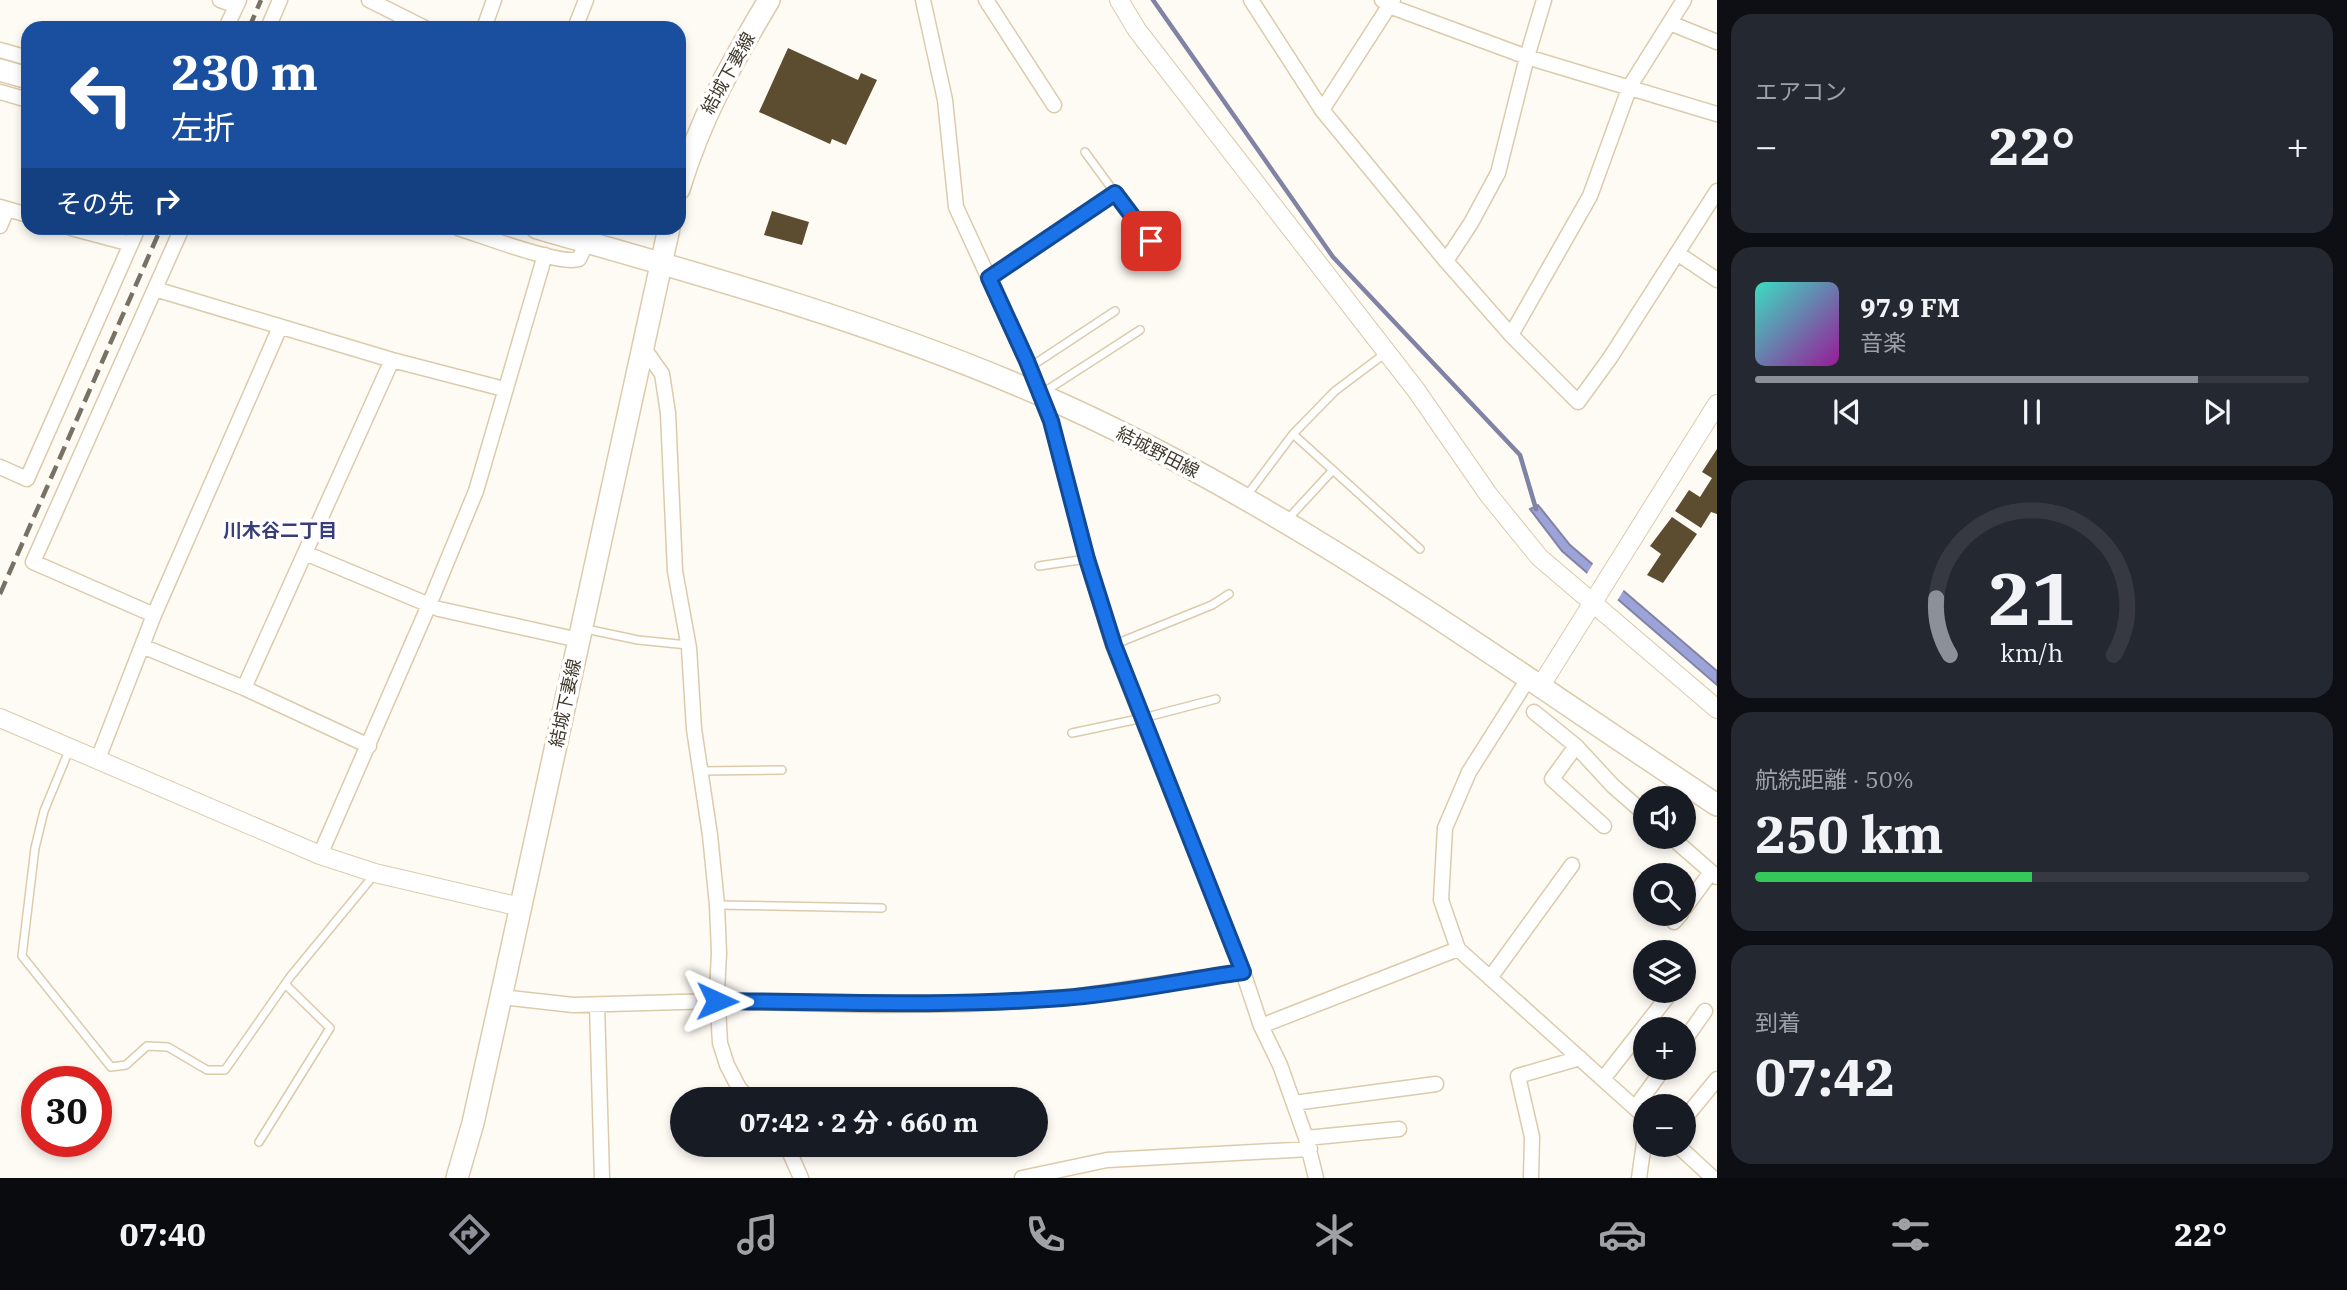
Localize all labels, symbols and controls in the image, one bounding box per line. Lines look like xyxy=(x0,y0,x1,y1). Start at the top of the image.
street label: 結城下妻線 xyxy=(696,28,760,118)
text: 230 m xyxy=(171,40,318,103)
icon: left xyxy=(56,49,147,140)
text: エアコン xyxy=(1755,76,1847,106)
text: 左折 xyxy=(171,106,235,148)
text: 22° xyxy=(1989,112,2075,179)
text: − xyxy=(1755,121,1778,170)
text: + xyxy=(2286,121,2309,170)
icon: right xyxy=(148,182,186,220)
text: その先 xyxy=(56,186,134,220)
pin xyxy=(1121,211,1181,271)
icon: arrive xyxy=(1132,222,1170,260)
text: 97.9 FM xyxy=(1860,290,1960,324)
text: 音楽 xyxy=(1860,327,1906,357)
icon: previous xyxy=(1828,393,1866,431)
icon: pause xyxy=(2013,393,2051,431)
icon: next xyxy=(2198,393,2236,431)
street label: 結城野田線 xyxy=(1113,421,1203,483)
district label: 川木谷二丁目 xyxy=(223,518,337,542)
text: 21 xyxy=(1988,550,2076,645)
text: km/h xyxy=(2000,636,2064,669)
street label: 結城下妻線 xyxy=(544,657,586,749)
text: 航続距離 · 50% xyxy=(1755,764,1914,794)
map controls xyxy=(1633,786,1696,1157)
button: sound xyxy=(1633,786,1696,849)
text: 250 km xyxy=(1755,800,1944,867)
button: search xyxy=(1633,863,1696,926)
button: layers xyxy=(1633,940,1696,1003)
position arrow xyxy=(680,964,754,1038)
text: 到着 xyxy=(1755,1007,1801,1037)
button: + xyxy=(1633,1017,1696,1080)
text: 07:42 xyxy=(1755,1043,1896,1110)
speed limit sign: 30 xyxy=(21,1066,112,1157)
button: − xyxy=(1633,1094,1696,1157)
text: 07:42 · 2 分 · 660 m xyxy=(740,1105,978,1139)
icon: directions xyxy=(445,1210,494,1259)
icon: music xyxy=(733,1210,782,1259)
icon: phone xyxy=(1021,1210,1070,1259)
icon: climate xyxy=(1310,1210,1359,1259)
icon: car xyxy=(1598,1210,1647,1259)
icon: filters xyxy=(1886,1210,1935,1259)
text: 07:40 xyxy=(120,1213,206,1255)
text: 22° xyxy=(2174,1213,2227,1255)

